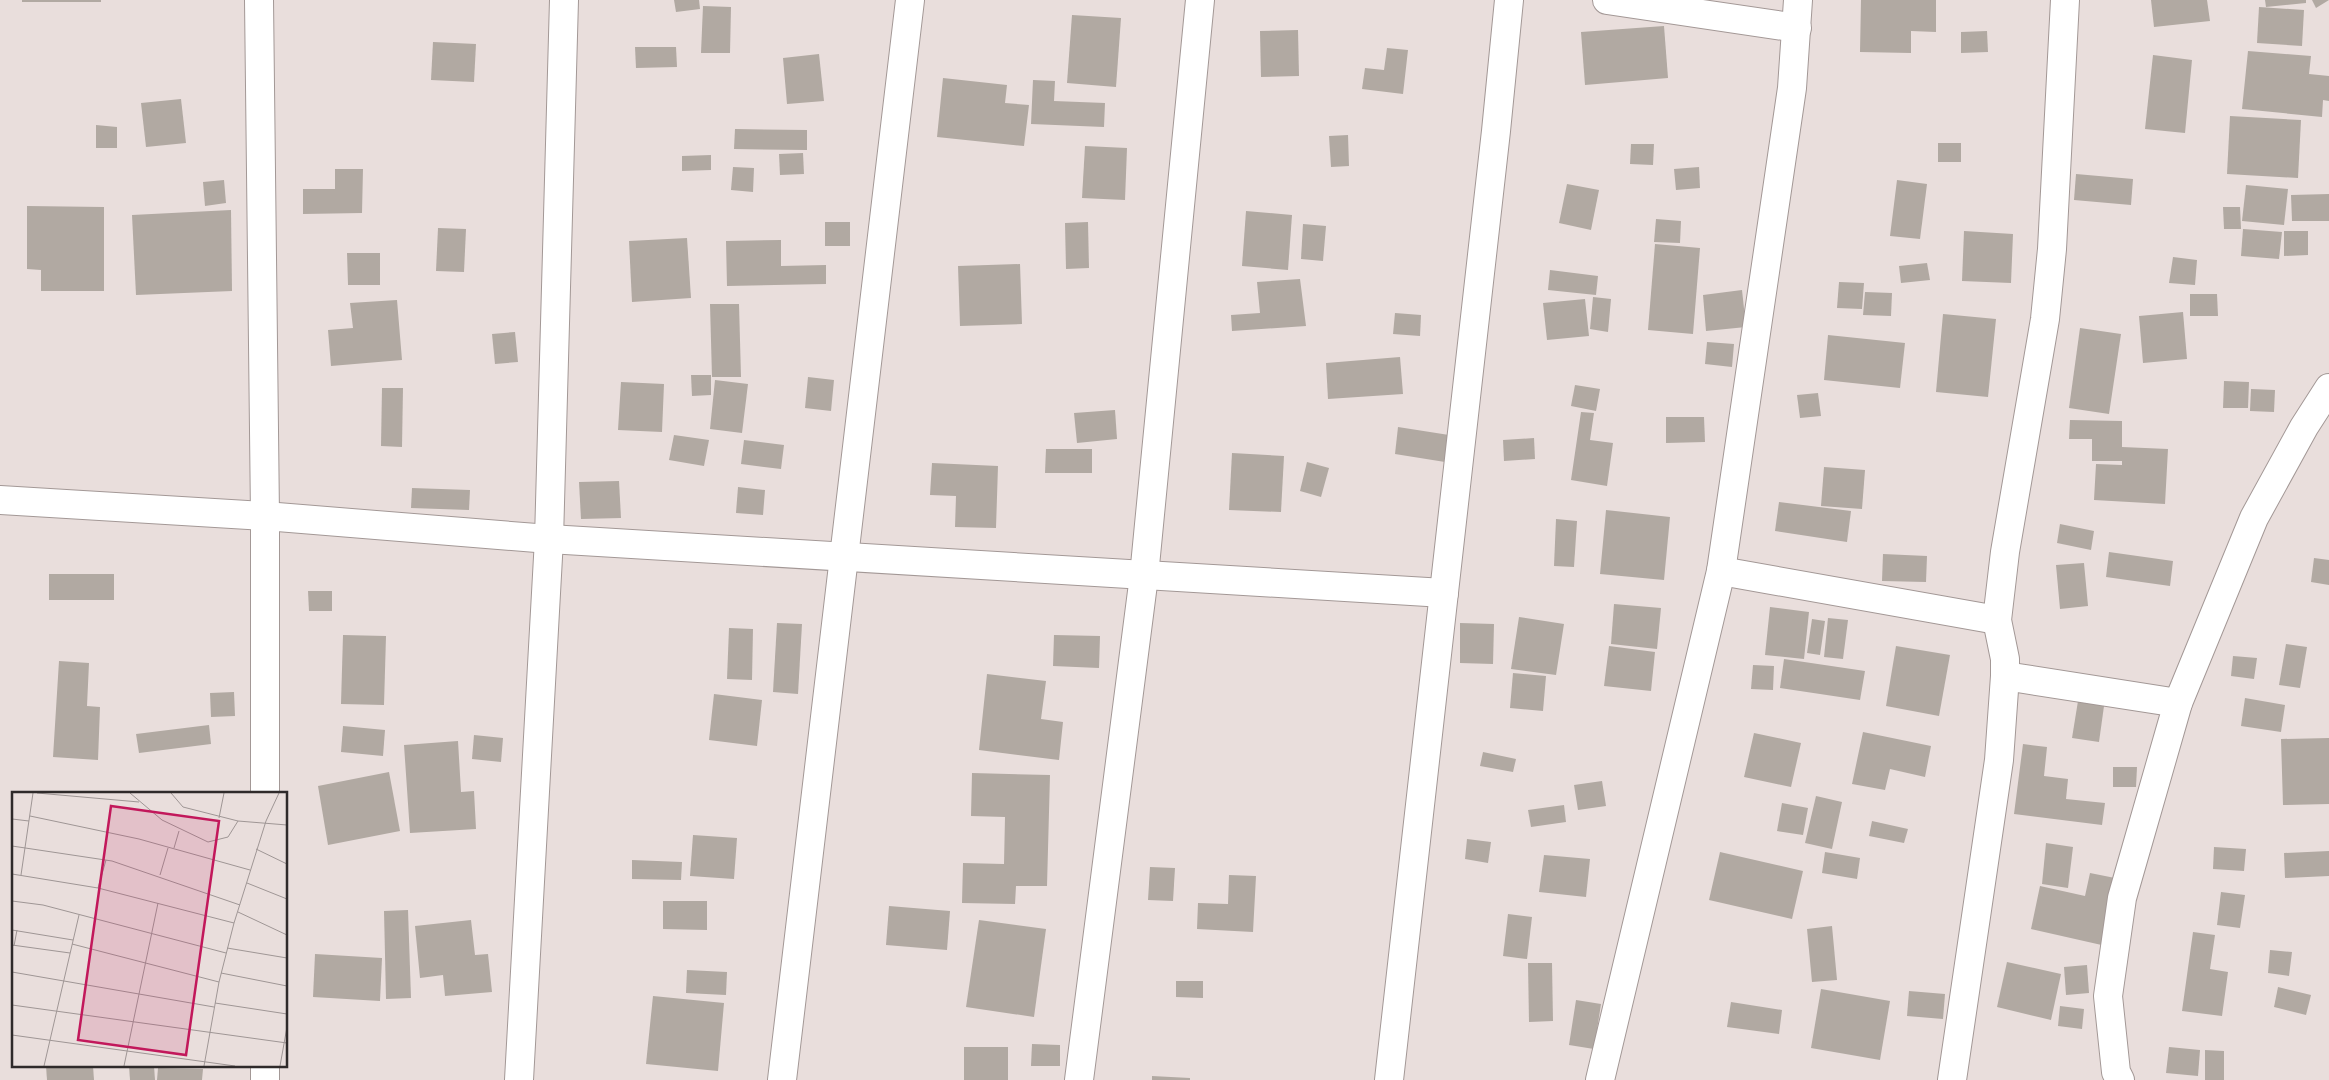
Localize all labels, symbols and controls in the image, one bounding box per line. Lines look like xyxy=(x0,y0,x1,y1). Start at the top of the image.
inset map xyxy=(12,792,288,1068)

